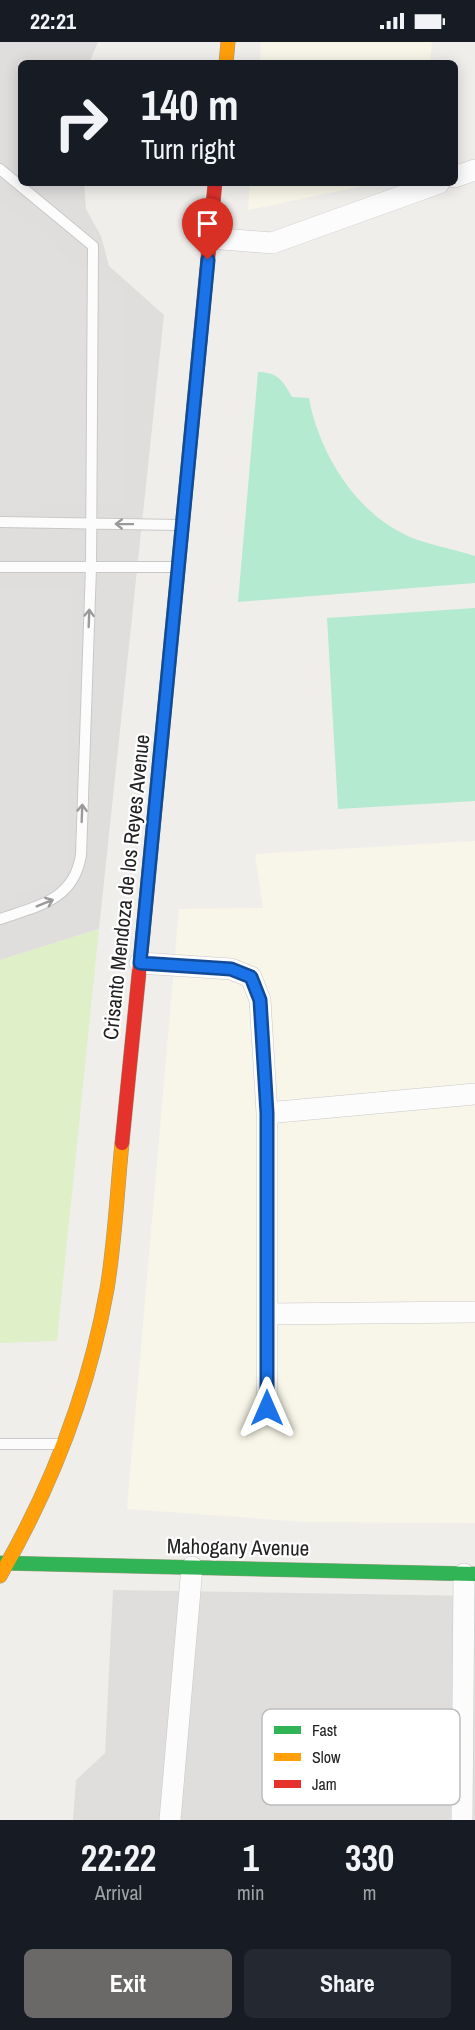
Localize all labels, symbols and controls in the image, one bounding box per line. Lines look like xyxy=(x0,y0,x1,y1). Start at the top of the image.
text: 22:21 xyxy=(30,6,76,36)
text: 140 m xyxy=(141,77,239,133)
icon: right xyxy=(42,84,120,162)
text: Turn right xyxy=(141,131,235,167)
pin xyxy=(182,198,233,260)
icon: arrive xyxy=(191,207,224,240)
one-way arrow xyxy=(115,518,135,530)
one-way arrow xyxy=(84,608,95,628)
street label: Crisanto Mendoza de los Reyes Avenue xyxy=(96,733,156,1041)
one-way arrow xyxy=(77,803,88,823)
one-way arrow xyxy=(35,897,54,908)
position arrow xyxy=(235,1376,299,1440)
street label: Mahogany Avenue xyxy=(167,1531,309,1563)
legend xyxy=(262,1709,460,1805)
text: Fast xyxy=(312,1719,337,1741)
text: Slow xyxy=(312,1746,341,1768)
text: Jam xyxy=(312,1773,337,1795)
text: 22:22 xyxy=(81,1834,156,1882)
text: 1 xyxy=(242,1834,259,1882)
text: 330 xyxy=(345,1834,394,1882)
text: Arrival xyxy=(95,1879,142,1906)
text: min xyxy=(237,1879,264,1906)
text: m xyxy=(363,1879,376,1906)
button: Exit xyxy=(24,1949,232,2018)
button: Share xyxy=(244,1949,451,2018)

